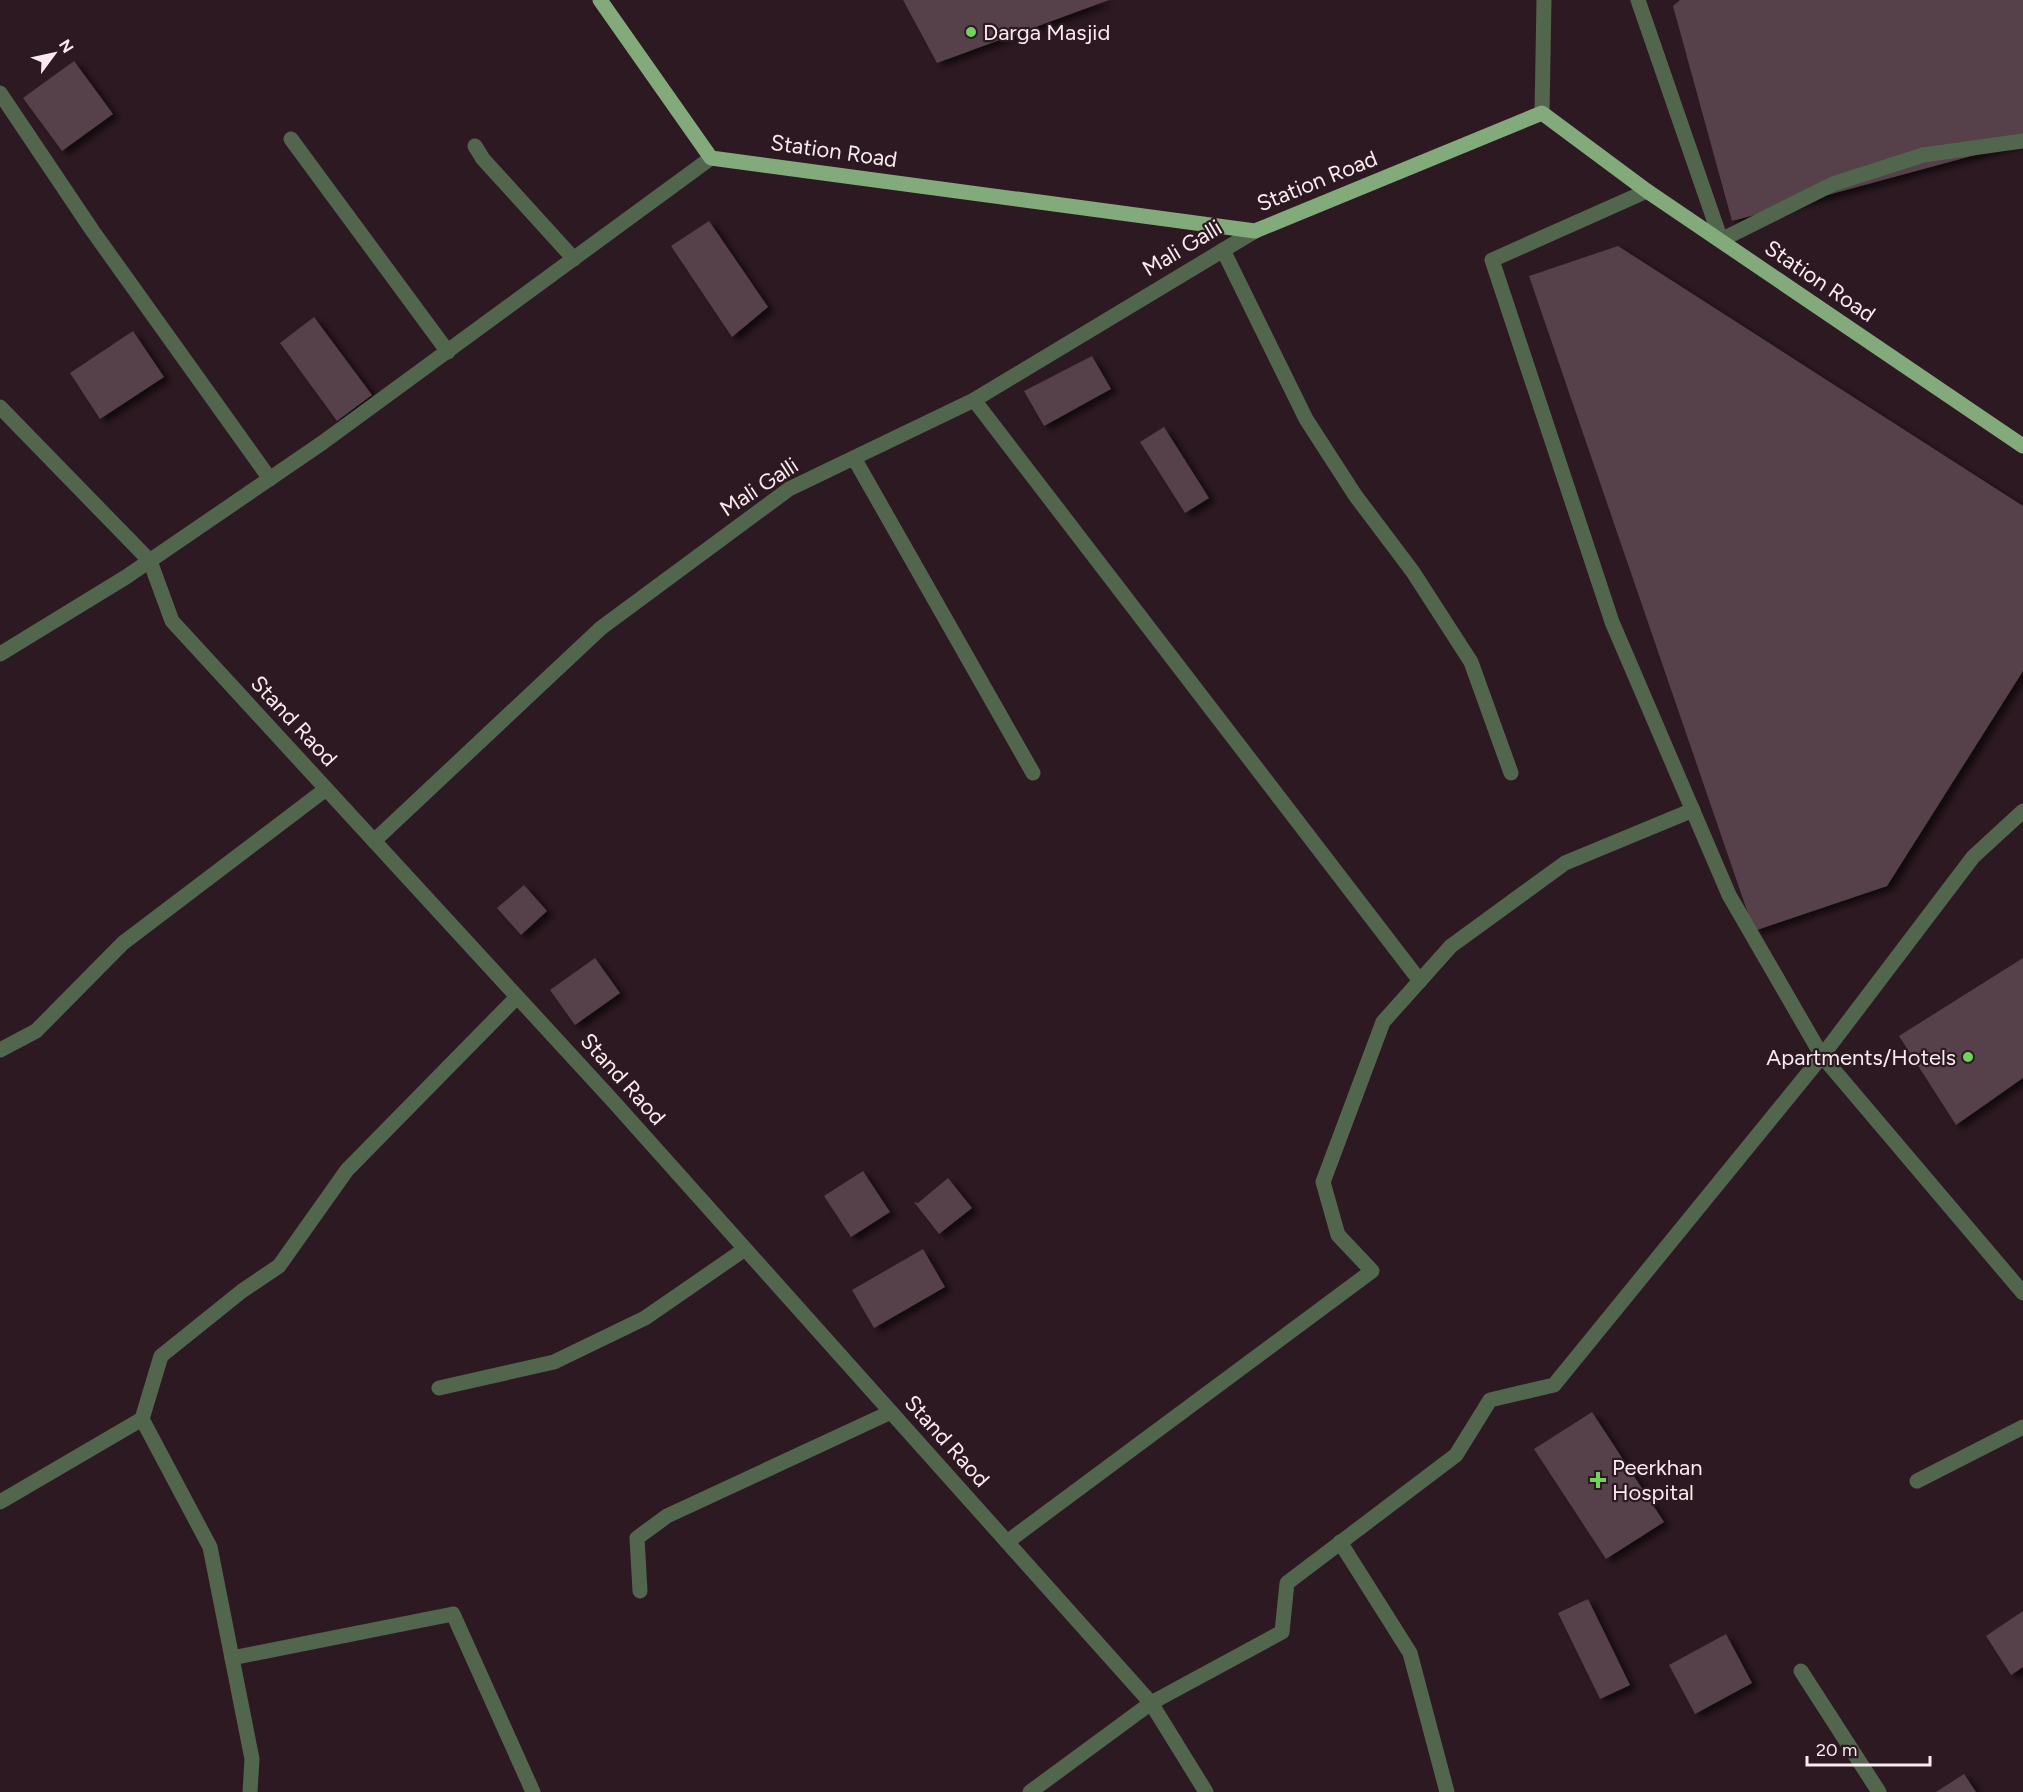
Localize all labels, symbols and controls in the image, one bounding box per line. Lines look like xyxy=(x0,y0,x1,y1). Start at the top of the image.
place label: Darga Masjid xyxy=(983,19,1110,46)
north arrow xyxy=(24,24,84,84)
marker: Darga Masjid xyxy=(964,25,978,39)
text: N xyxy=(55,36,77,56)
street label: Station Road xyxy=(769,129,899,173)
street label: Station Road xyxy=(1253,145,1381,217)
street label: Mali Galli xyxy=(1137,214,1227,282)
street label: Station Road xyxy=(1760,234,1880,328)
street label: Mali Galli xyxy=(715,452,803,522)
street label: Stand Raod xyxy=(245,670,343,772)
street label: Stand Raod xyxy=(575,1028,671,1130)
place label: Apartments/Hotels xyxy=(1766,1044,1956,1071)
marker: Apartments/Hotels xyxy=(1961,1050,1975,1064)
street label: Stand Raod xyxy=(899,1390,995,1492)
place label: Peerkhan Hospital xyxy=(1612,1454,1702,1506)
marker: Peerkhan Hospital xyxy=(1589,1471,1607,1489)
scale bar xyxy=(1807,1729,1930,1767)
text: 20 m xyxy=(1816,1739,1857,1761)

